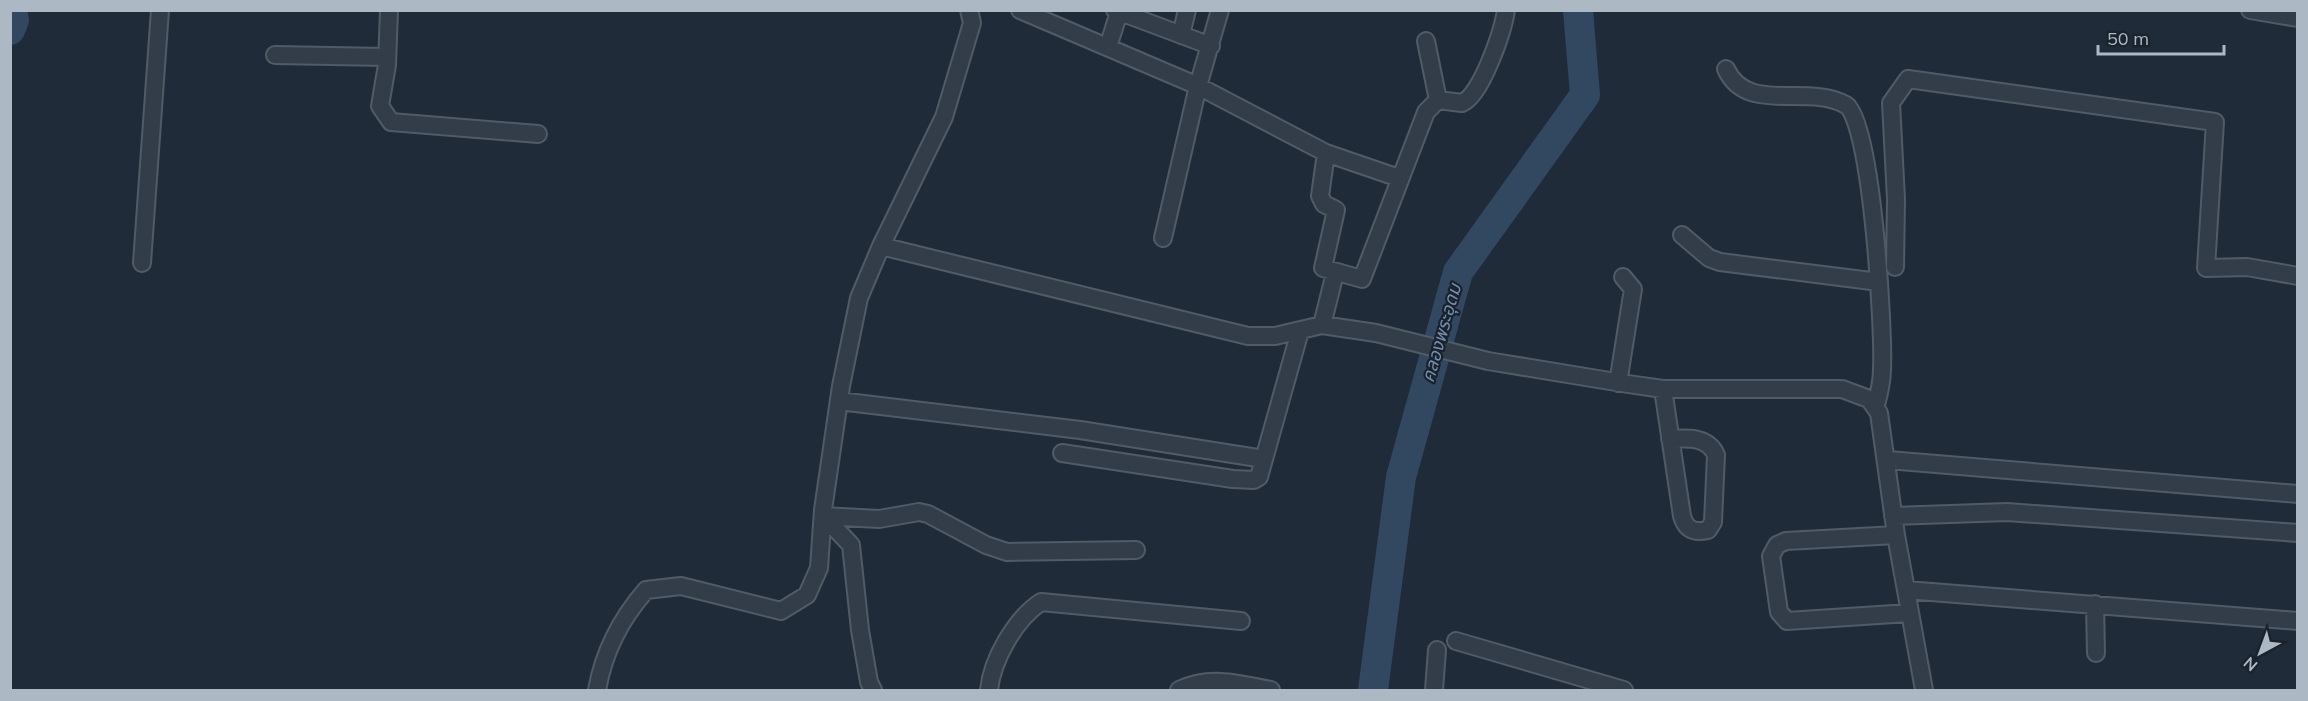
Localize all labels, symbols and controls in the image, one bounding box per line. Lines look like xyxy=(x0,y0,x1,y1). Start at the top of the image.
scale bar xyxy=(2098,18,2224,56)
text: 50 m xyxy=(2107,27,2149,50)
water label: คลองพระอุดม xyxy=(1416,279,1467,385)
north arrow xyxy=(2230,623,2290,683)
text: N xyxy=(2239,653,2261,676)

